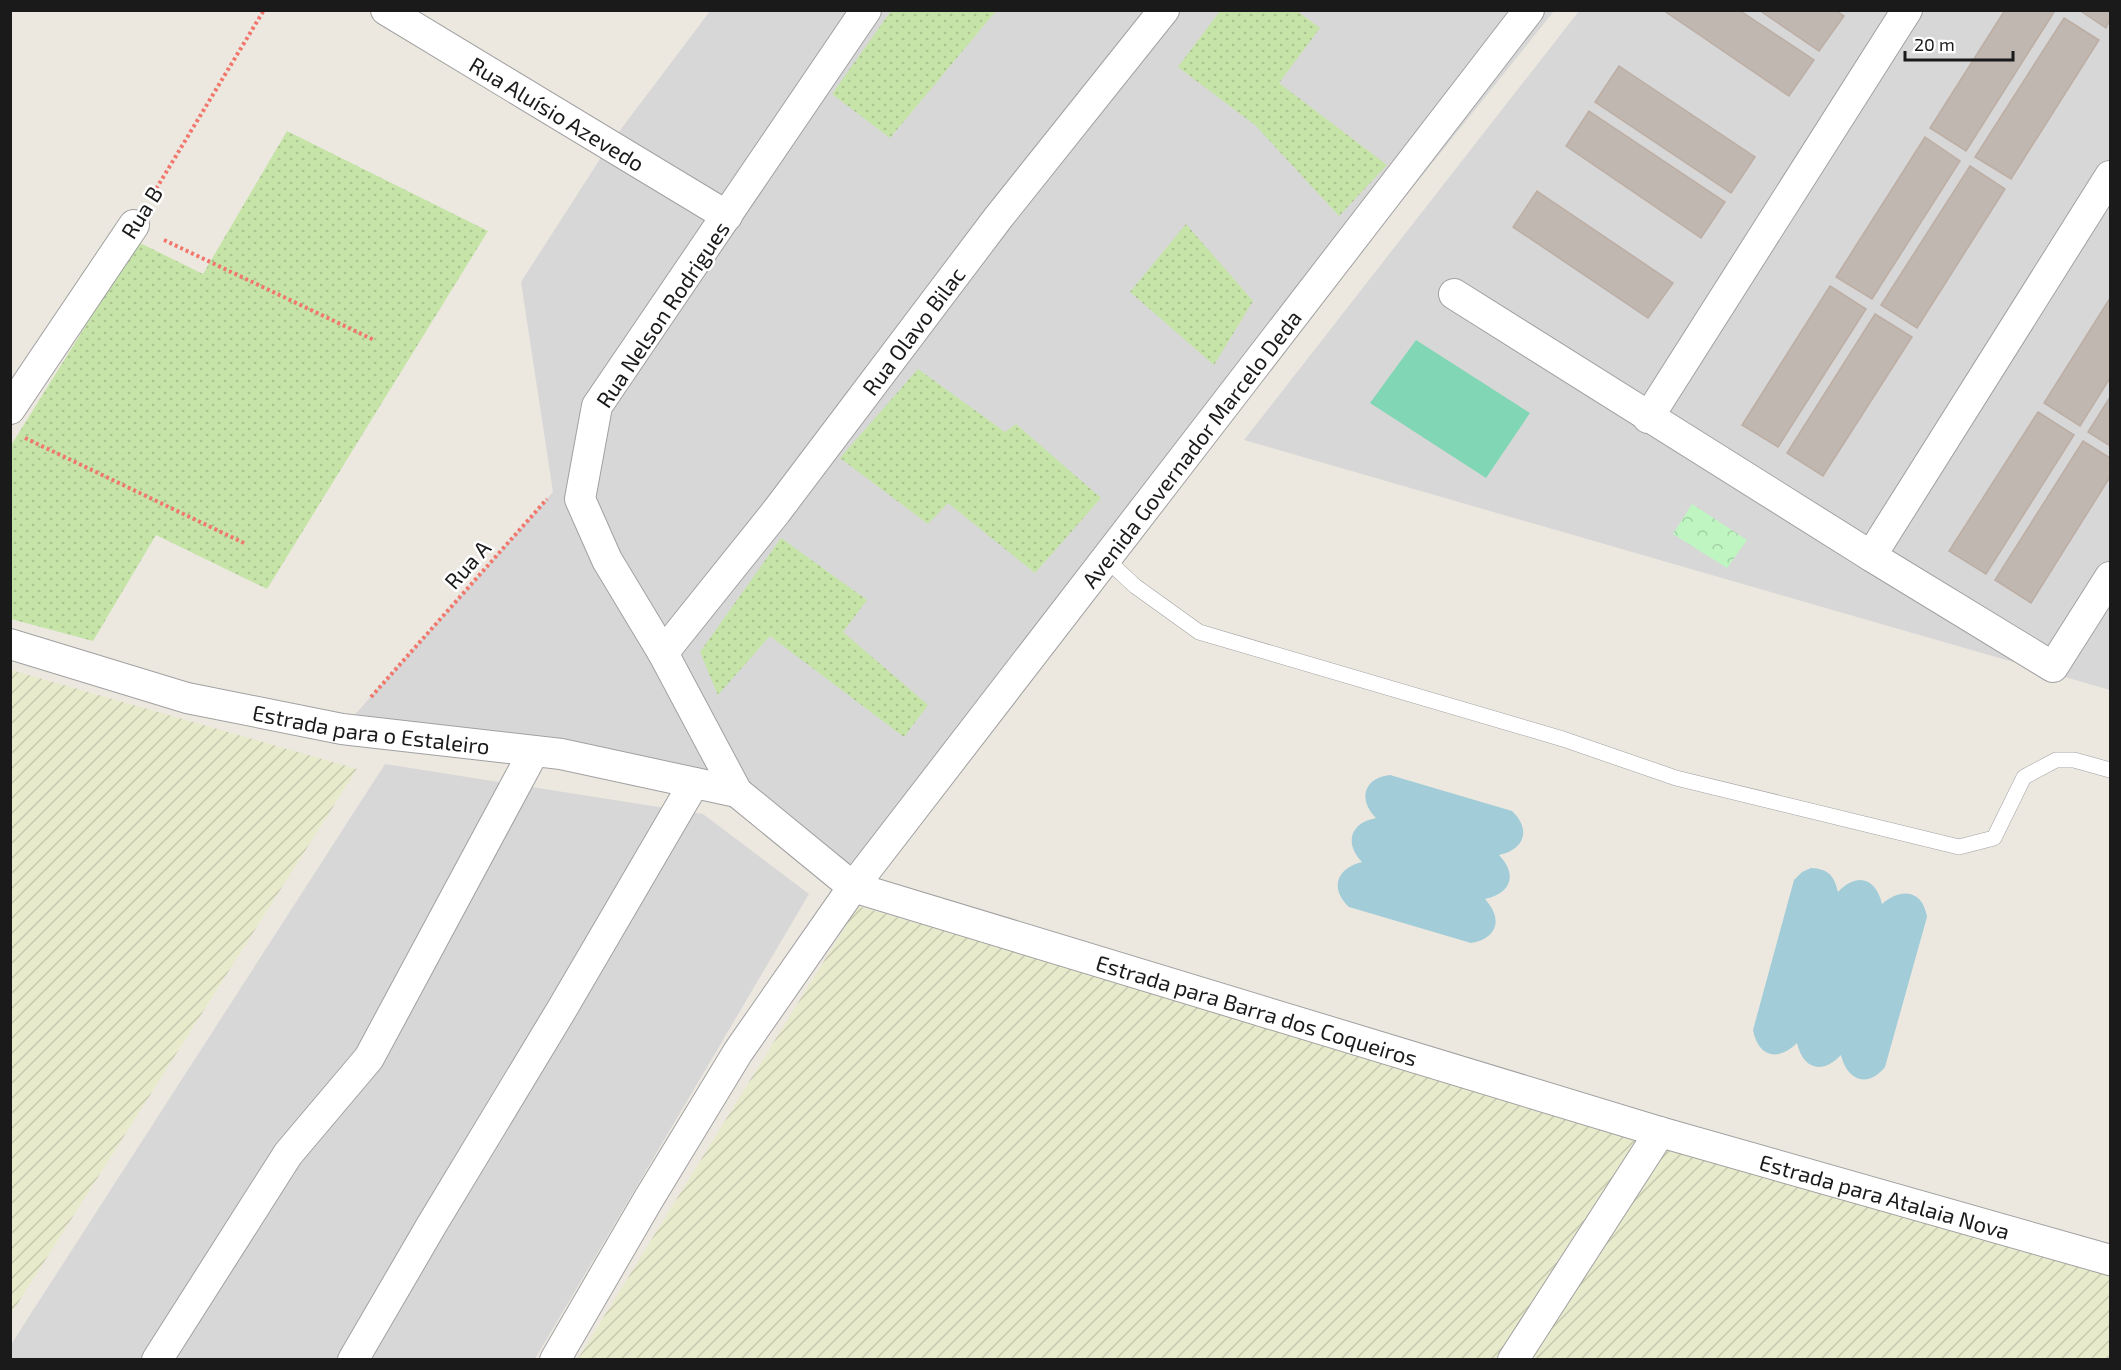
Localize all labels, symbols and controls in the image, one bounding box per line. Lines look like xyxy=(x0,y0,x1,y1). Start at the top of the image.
scale bar xyxy=(1905,24,2013,62)
text: 20 m xyxy=(1914,33,1955,55)
street label: Rua Aluísio Azevedo xyxy=(465,51,649,176)
street label: Rua B xyxy=(115,181,167,243)
street label: Rua Nelson Rodrigues xyxy=(590,216,734,412)
street label: Rua Olavo Bilac xyxy=(856,261,970,400)
street label: Avenida Governador Marcelo Deda xyxy=(1076,305,1306,593)
street label: Rua A xyxy=(439,534,496,594)
street label: Estrada para o Estaleiro xyxy=(250,698,491,759)
street label: Estrada para Barra dos Coqueiros xyxy=(1093,949,1421,1071)
street label: Estrada para Atalaia Nova xyxy=(1757,1148,2013,1244)

